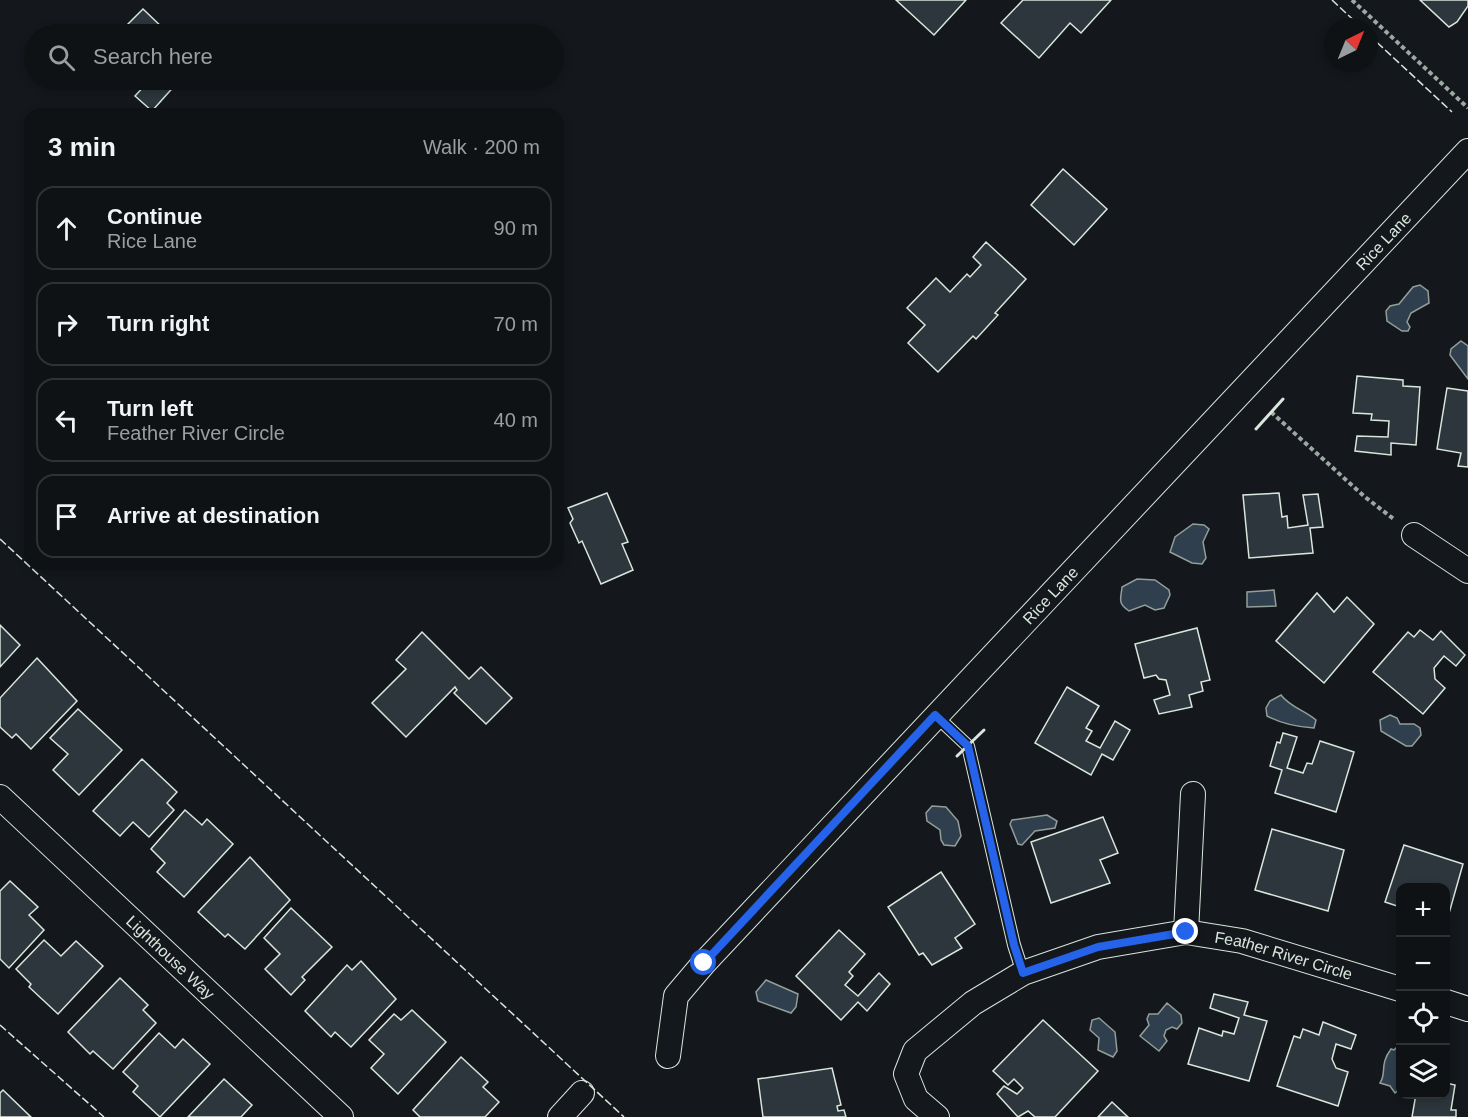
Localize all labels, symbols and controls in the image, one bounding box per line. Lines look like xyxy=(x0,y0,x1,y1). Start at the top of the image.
north arrow xyxy=(1324,18,1378,72)
search box xyxy=(24,24,564,90)
icon: search xyxy=(45,41,78,74)
text: Search here xyxy=(93,44,213,69)
text: 3 min xyxy=(48,132,116,162)
text: Walk · 200 m xyxy=(423,136,540,158)
text: Continue xyxy=(107,204,202,229)
street label: Rice Lane xyxy=(1352,209,1414,273)
icon: ahead xyxy=(50,212,83,245)
text: 90 m xyxy=(494,217,538,239)
text: Rice Lane xyxy=(107,230,197,252)
icon: right xyxy=(50,308,83,341)
text: Turn right xyxy=(107,311,209,336)
text: 70 m xyxy=(494,313,538,335)
text: Turn left xyxy=(107,396,193,421)
icon: left xyxy=(50,404,83,437)
text: 40 m xyxy=(494,409,538,431)
text: Feather River Circle xyxy=(107,422,285,444)
icon: arrive xyxy=(50,500,83,533)
text: Arrive at destination xyxy=(107,503,320,528)
street label: Rice Lane xyxy=(1019,563,1081,627)
map controls xyxy=(1396,883,1450,1099)
button: + xyxy=(1396,883,1450,937)
street label: Lighthouse Way xyxy=(123,912,218,1002)
route end xyxy=(1172,918,1198,944)
street label: Feather River Circle xyxy=(1214,928,1355,983)
button: − xyxy=(1396,937,1450,991)
route start xyxy=(690,949,716,975)
button: locate xyxy=(1396,991,1450,1045)
button: layers xyxy=(1396,1045,1450,1099)

